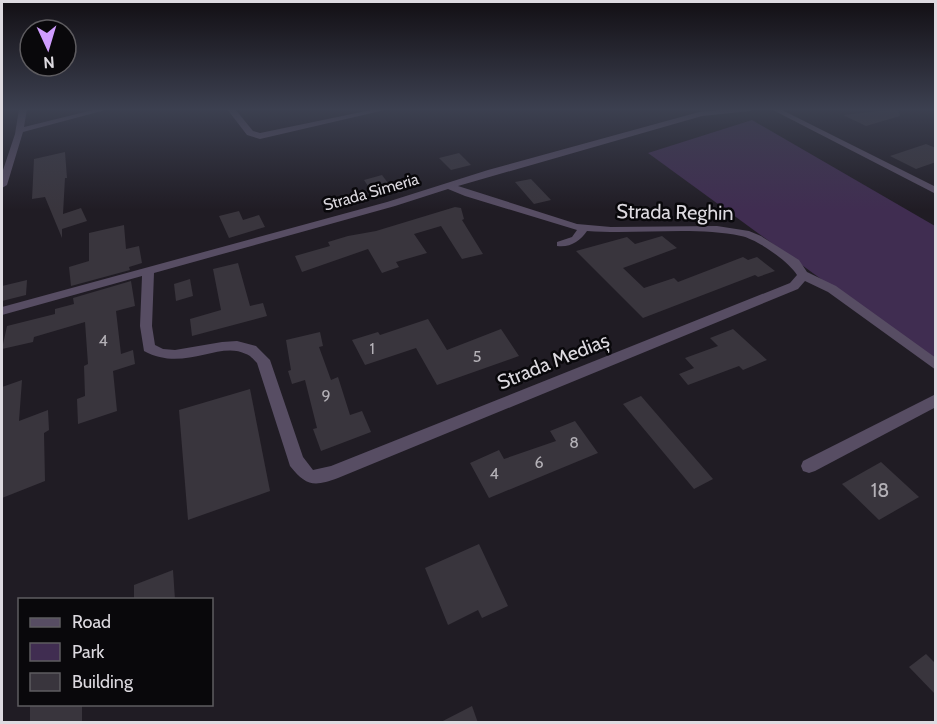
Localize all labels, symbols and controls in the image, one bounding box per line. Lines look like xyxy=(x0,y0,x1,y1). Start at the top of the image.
north arrow xyxy=(18,18,78,78)
text: N xyxy=(43,53,55,72)
street label: Strada Simeria xyxy=(321,169,421,215)
street label: Strada Reghin xyxy=(616,199,734,225)
street label: Strada Mediaș xyxy=(494,328,613,395)
house number: 4 xyxy=(98,331,108,350)
house number: 1 xyxy=(369,339,375,358)
house number: 5 xyxy=(473,347,481,366)
house number: 9 xyxy=(321,386,331,405)
house number: 8 xyxy=(569,433,579,452)
house number: 6 xyxy=(534,453,544,472)
house number: 4 xyxy=(489,464,499,483)
house number: 18 xyxy=(871,478,889,502)
legend xyxy=(18,598,213,706)
text: Road xyxy=(72,611,111,633)
text: Park xyxy=(72,641,105,663)
text: Building xyxy=(72,671,134,693)

